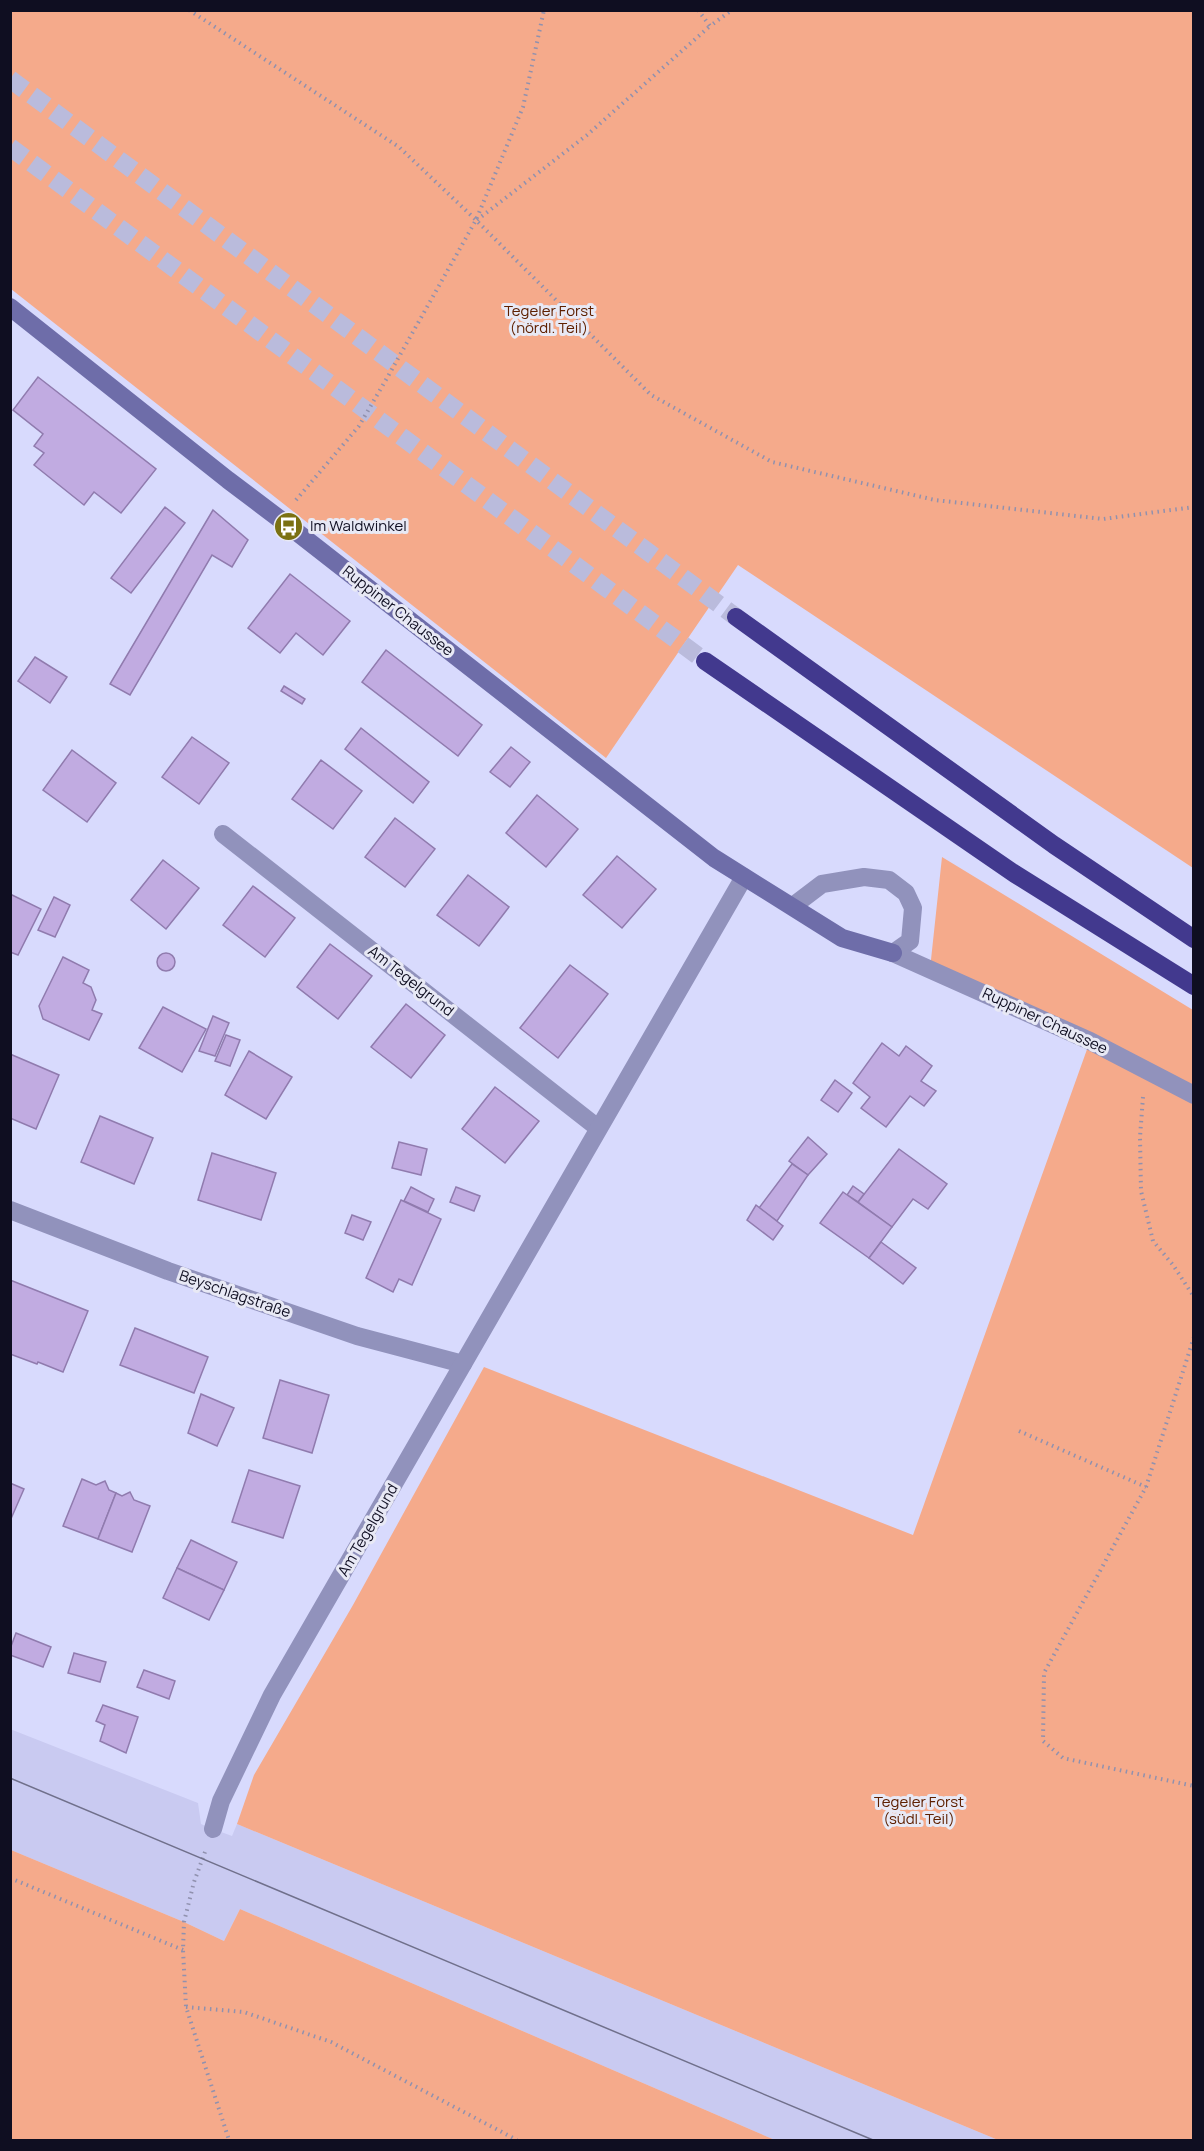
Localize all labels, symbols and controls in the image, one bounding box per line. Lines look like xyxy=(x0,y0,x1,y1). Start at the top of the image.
park label: Tegeler Forst (nördl. Teil) xyxy=(504,300,594,338)
bus stop icon: Im Waldwinkel xyxy=(273,510,305,542)
place label: Im Waldwinkel xyxy=(310,515,407,536)
street label: Ruppiner Chaussee xyxy=(338,561,458,661)
street label: Am Tegelgrund xyxy=(364,940,459,1021)
street label: Ruppiner Chaussee xyxy=(979,982,1111,1059)
street label: Beyschlagstraße xyxy=(177,1265,294,1323)
street label: Am Tegelgrund xyxy=(333,1480,403,1580)
park label: Tegeler Forst (südl. Teil) xyxy=(874,1791,964,1829)

